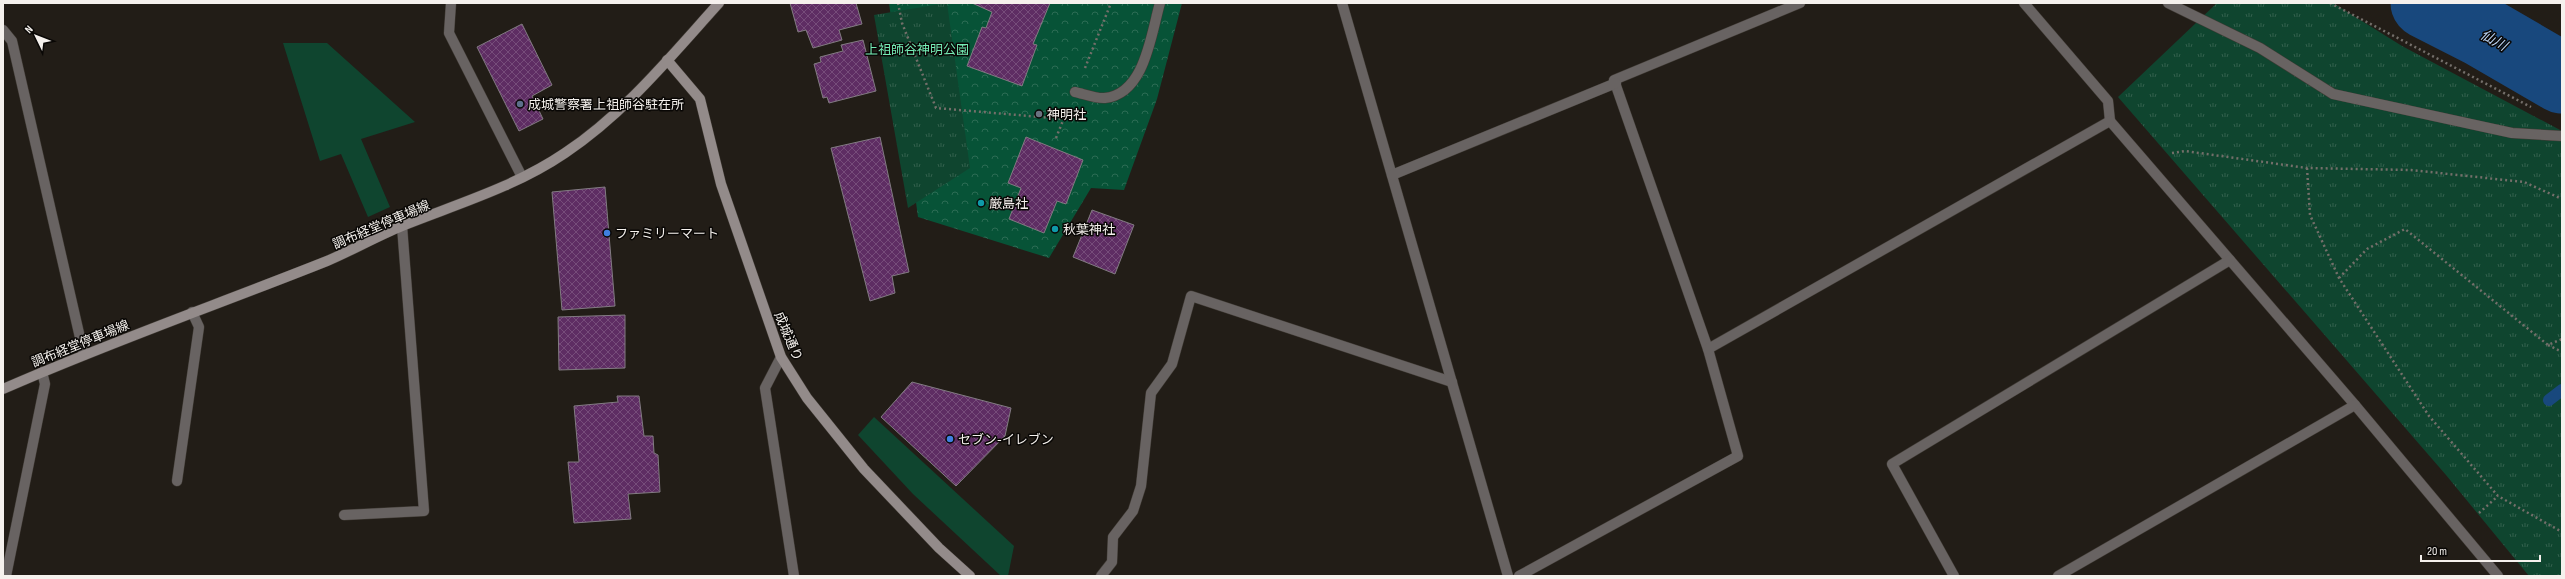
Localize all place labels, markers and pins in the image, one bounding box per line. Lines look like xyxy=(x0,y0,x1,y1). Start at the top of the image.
place label: 成城警察署上祖師谷駐在所 xyxy=(528,97,684,113)
marker: 成城警察署上祖師谷駐在所 xyxy=(515,99,525,109)
place label: 神明社 xyxy=(1047,107,1086,123)
marker: 神明社 xyxy=(1034,109,1044,119)
place label: 厳島社 xyxy=(989,196,1028,212)
marker: 厳島社 xyxy=(976,198,986,208)
place label: 秋葉神社 xyxy=(1063,222,1115,238)
marker: 秋葉神社 xyxy=(1050,224,1060,234)
place label: ファミリーマート xyxy=(615,226,719,242)
marker: ファミリーマート xyxy=(602,228,612,238)
place label: セブン-イレブン xyxy=(958,432,1054,448)
marker: セブン-イレブン xyxy=(945,434,955,444)

